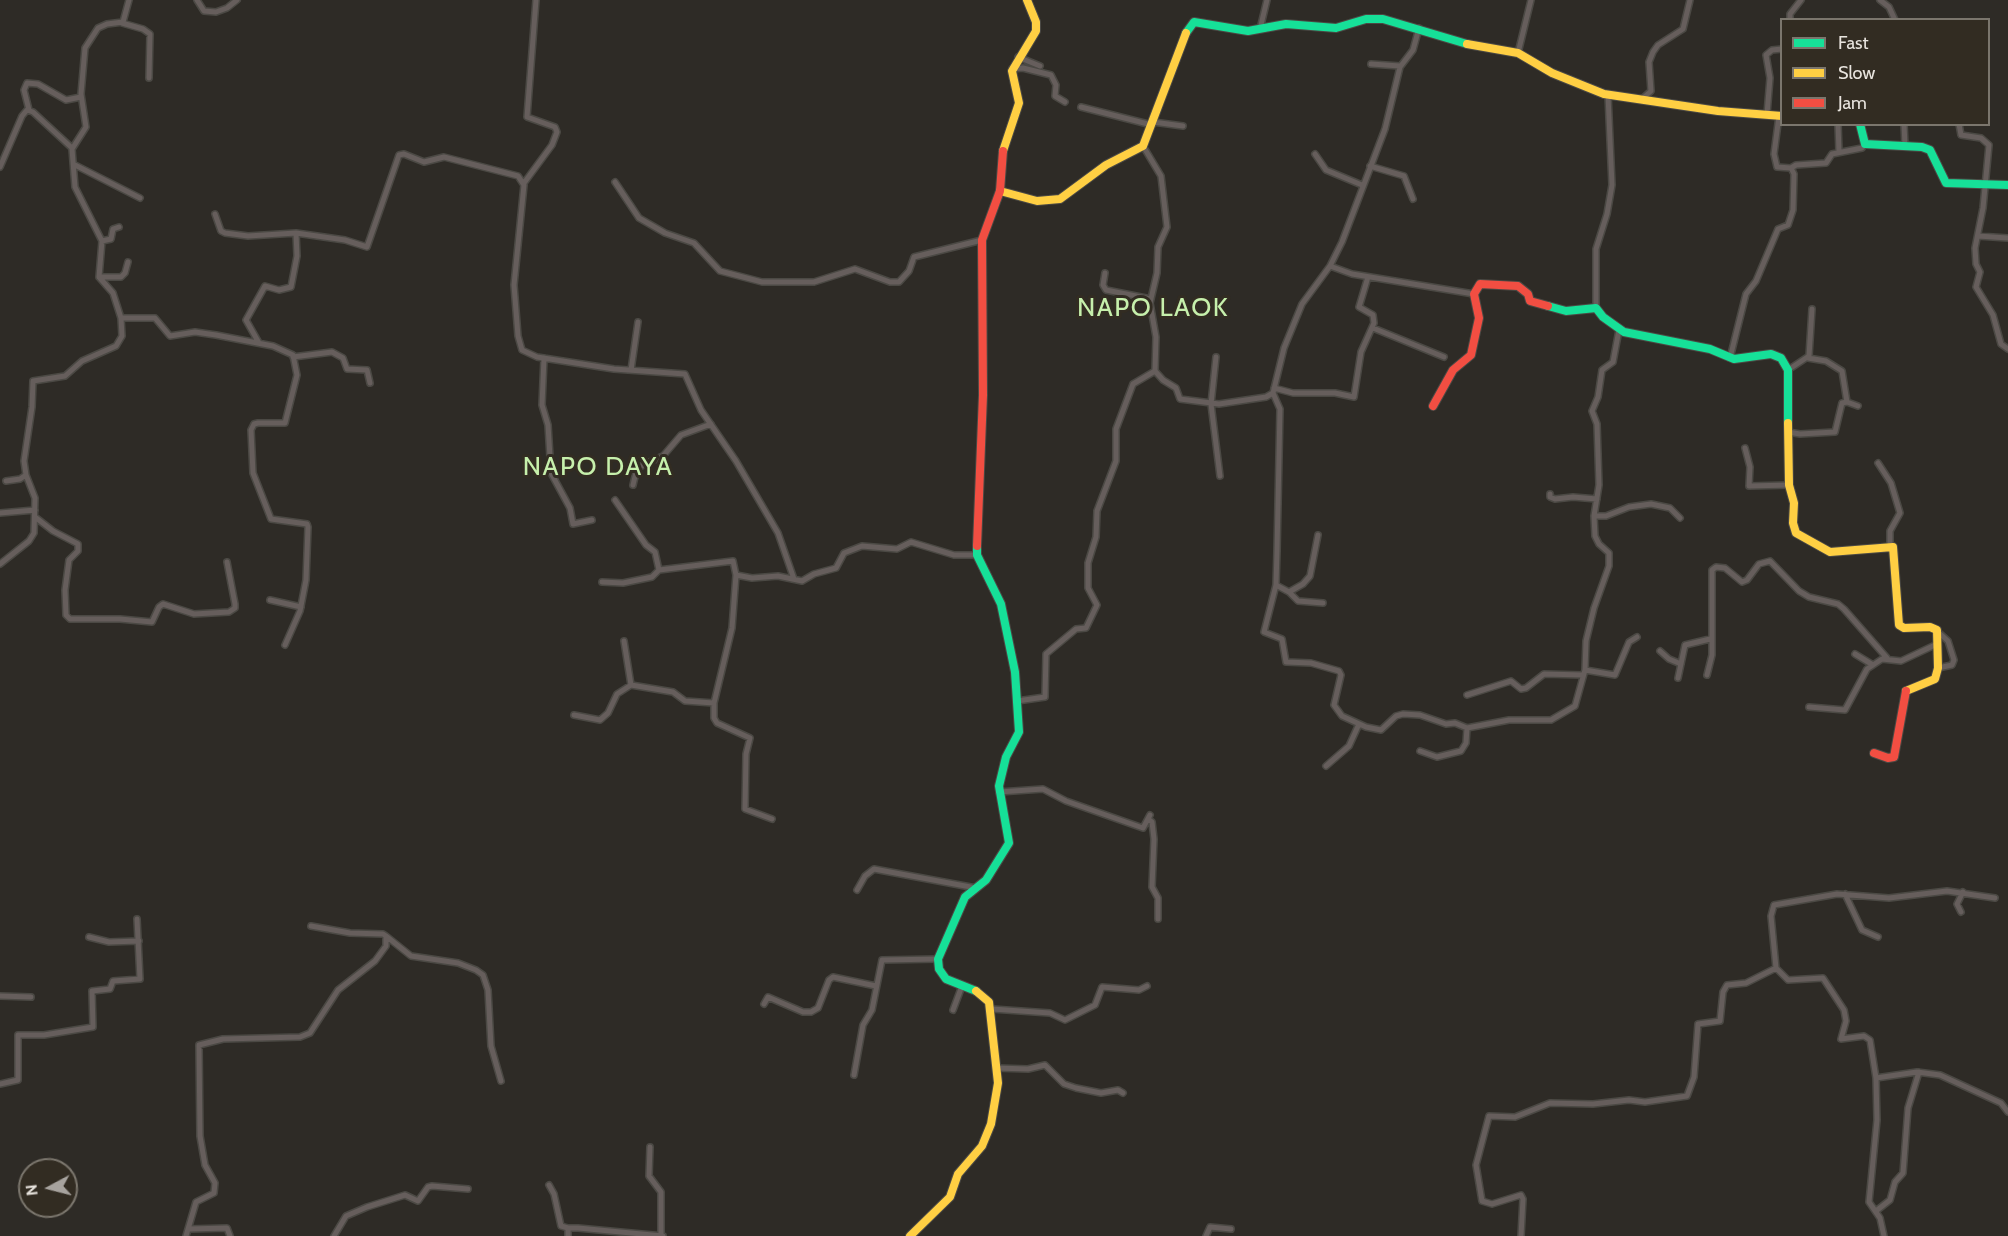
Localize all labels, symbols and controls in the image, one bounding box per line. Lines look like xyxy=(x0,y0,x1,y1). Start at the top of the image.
legend xyxy=(1780,18,1990,126)
text: Fast xyxy=(1838,32,1869,54)
text: Slow xyxy=(1838,62,1875,84)
text: Jam xyxy=(1838,92,1867,114)
district label: NAPO LAOK xyxy=(1077,292,1229,324)
district label: NAPO DAYA xyxy=(523,451,673,483)
north arrow xyxy=(18,1158,78,1218)
text: N xyxy=(22,1183,42,1197)

